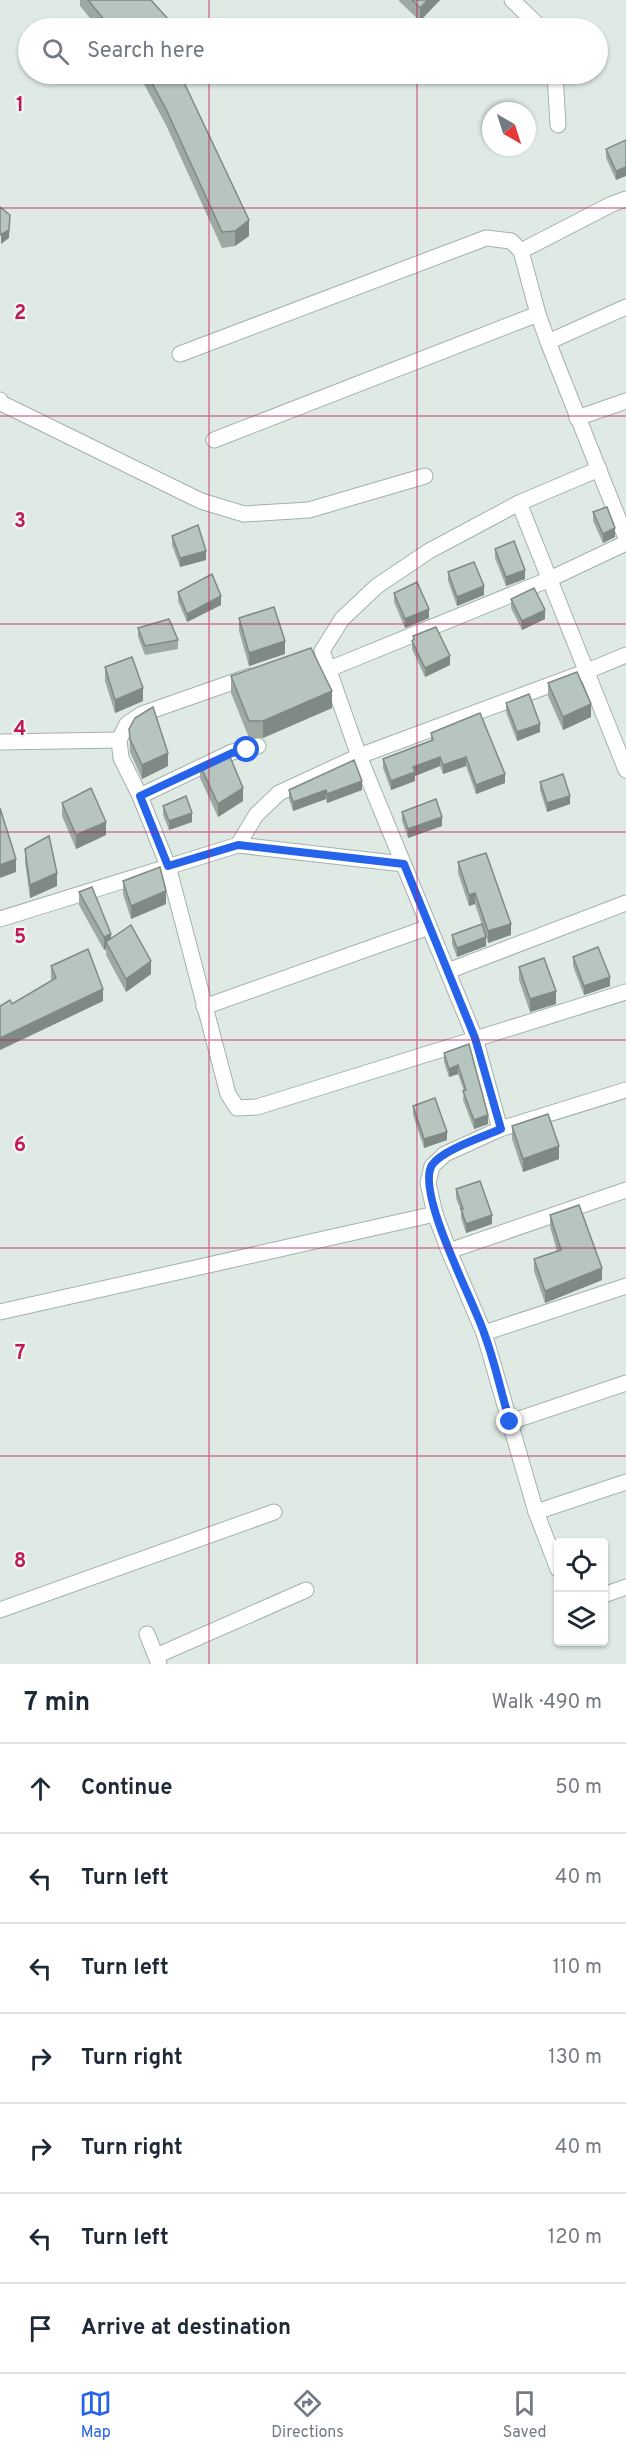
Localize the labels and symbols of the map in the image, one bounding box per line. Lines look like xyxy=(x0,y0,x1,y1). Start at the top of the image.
text: 1 xyxy=(16,93,24,119)
north arrow xyxy=(482,102,536,156)
text: 2 xyxy=(14,301,26,327)
text: 3 xyxy=(14,509,26,535)
text: 4 xyxy=(14,717,26,743)
route start xyxy=(233,736,259,762)
text: 5 xyxy=(14,925,26,951)
text: 6 xyxy=(14,1133,26,1159)
text: 7 xyxy=(15,1341,25,1367)
route end xyxy=(496,1408,522,1434)
text: 8 xyxy=(14,1549,26,1575)

